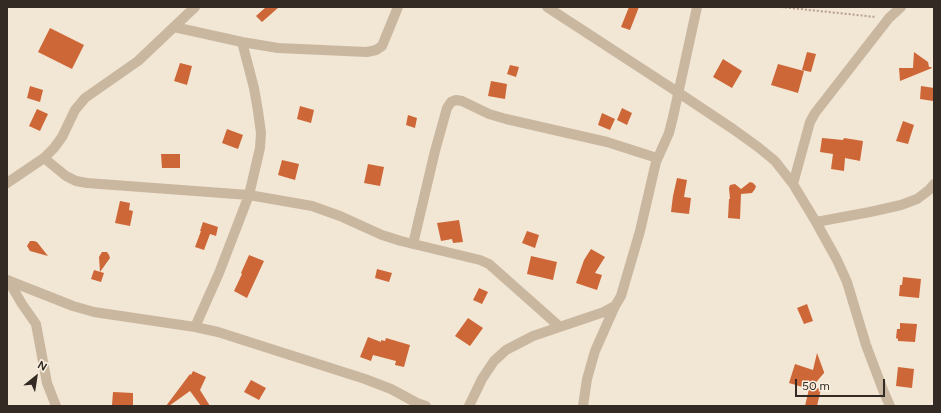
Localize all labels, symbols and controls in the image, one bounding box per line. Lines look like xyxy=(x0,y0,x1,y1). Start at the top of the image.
north arrow xyxy=(16,357,56,397)
text: N xyxy=(35,358,49,374)
scale bar xyxy=(797,371,887,397)
text: 50 m xyxy=(802,379,830,393)

